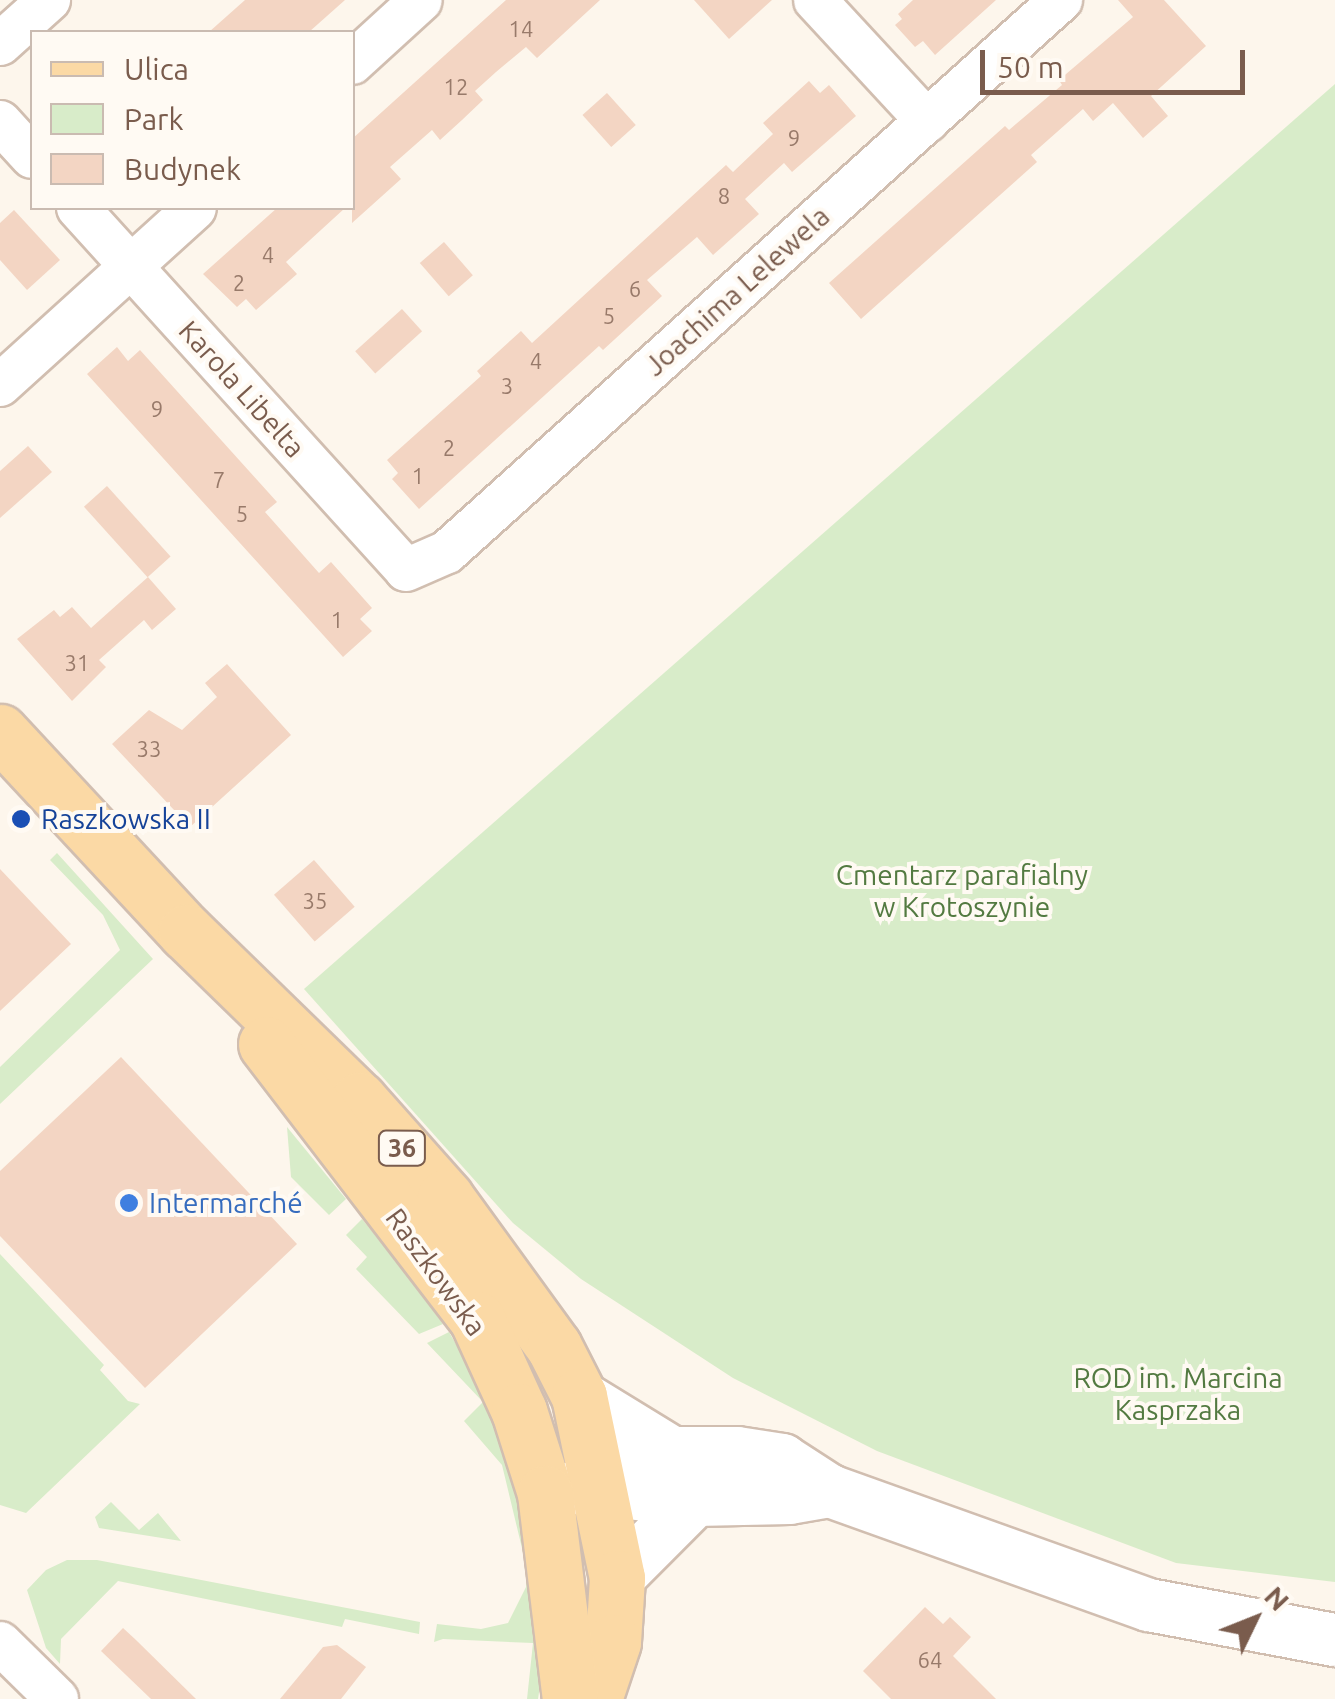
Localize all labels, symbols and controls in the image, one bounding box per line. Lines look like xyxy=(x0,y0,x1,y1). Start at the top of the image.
house number: 14 xyxy=(509,16,533,42)
legend xyxy=(30,30,355,210)
scale bar xyxy=(985,30,1250,92)
text: 50 m xyxy=(997,50,1064,84)
text: Ulica xyxy=(124,52,189,86)
house number: 12 xyxy=(444,74,468,100)
text: Park xyxy=(124,102,184,136)
house number: 9 xyxy=(788,125,800,151)
text: Budynek xyxy=(124,152,241,186)
house number: 8 xyxy=(718,183,730,209)
street label: Joachima Lelewela xyxy=(638,199,836,383)
house number: 4 xyxy=(262,242,274,268)
house number: 2 xyxy=(233,270,245,296)
house number: 6 xyxy=(629,276,641,302)
house number: 5 xyxy=(603,303,615,329)
street label: Karola Libelta xyxy=(172,314,312,464)
house number: 4 xyxy=(530,348,542,374)
house number: 3 xyxy=(501,373,513,399)
house number: 9 xyxy=(151,396,163,422)
house number: 2 xyxy=(443,435,455,461)
house number: 1 xyxy=(412,463,424,489)
house number: 7 xyxy=(213,467,225,493)
house number: 5 xyxy=(236,501,248,527)
house number: 1 xyxy=(331,607,343,633)
house number: 31 xyxy=(65,650,89,676)
house number: 33 xyxy=(137,736,161,762)
place label: Raszkowska II xyxy=(41,802,211,836)
marker: Raszkowska II xyxy=(10,808,32,830)
park label: Cmentarz parafialny w Krotoszynie xyxy=(836,858,1088,924)
house number: 35 xyxy=(303,888,327,914)
road number: 36 xyxy=(377,1128,427,1168)
place label: Intermarché xyxy=(149,1186,303,1220)
marker: Intermarché xyxy=(118,1192,140,1214)
street label: Raszkowska xyxy=(379,1202,493,1342)
park label: ROD im. Marcina Kasprzaka xyxy=(1073,1361,1283,1427)
north arrow xyxy=(1205,1569,1305,1669)
text: N xyxy=(1259,1580,1296,1616)
house number: 64 xyxy=(918,1647,942,1673)

